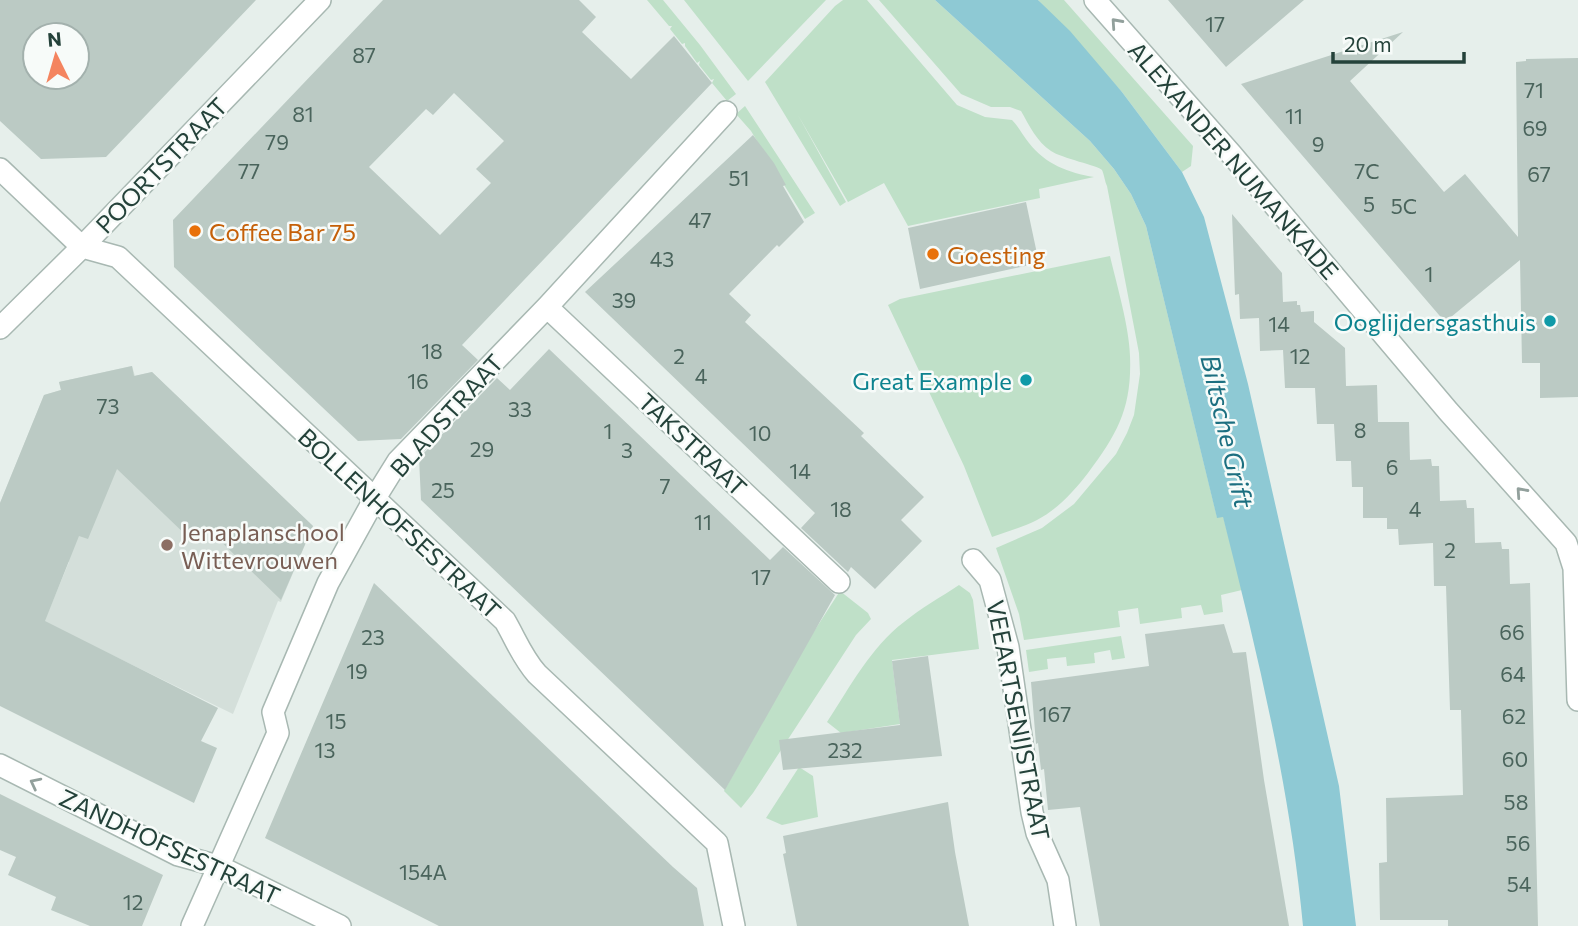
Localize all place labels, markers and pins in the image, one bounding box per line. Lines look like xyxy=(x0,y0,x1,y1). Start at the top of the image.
place label: Coffee Bar 75 xyxy=(209,217,356,246)
marker: Coffee Bar 75 xyxy=(187,223,203,239)
place label: Goesting xyxy=(947,240,1045,269)
marker: Goesting xyxy=(925,246,941,262)
place label: Ooglijdersgasthuis xyxy=(1334,307,1536,336)
marker: Ooglijdersgasthuis xyxy=(1542,313,1558,329)
place label: Great Example xyxy=(852,366,1012,395)
marker: Great Example xyxy=(1018,372,1034,388)
place label: Jenaplanschool Wittevrouwen xyxy=(181,517,345,574)
marker: Jenaplanschool Wittevrouwen xyxy=(159,537,175,553)

